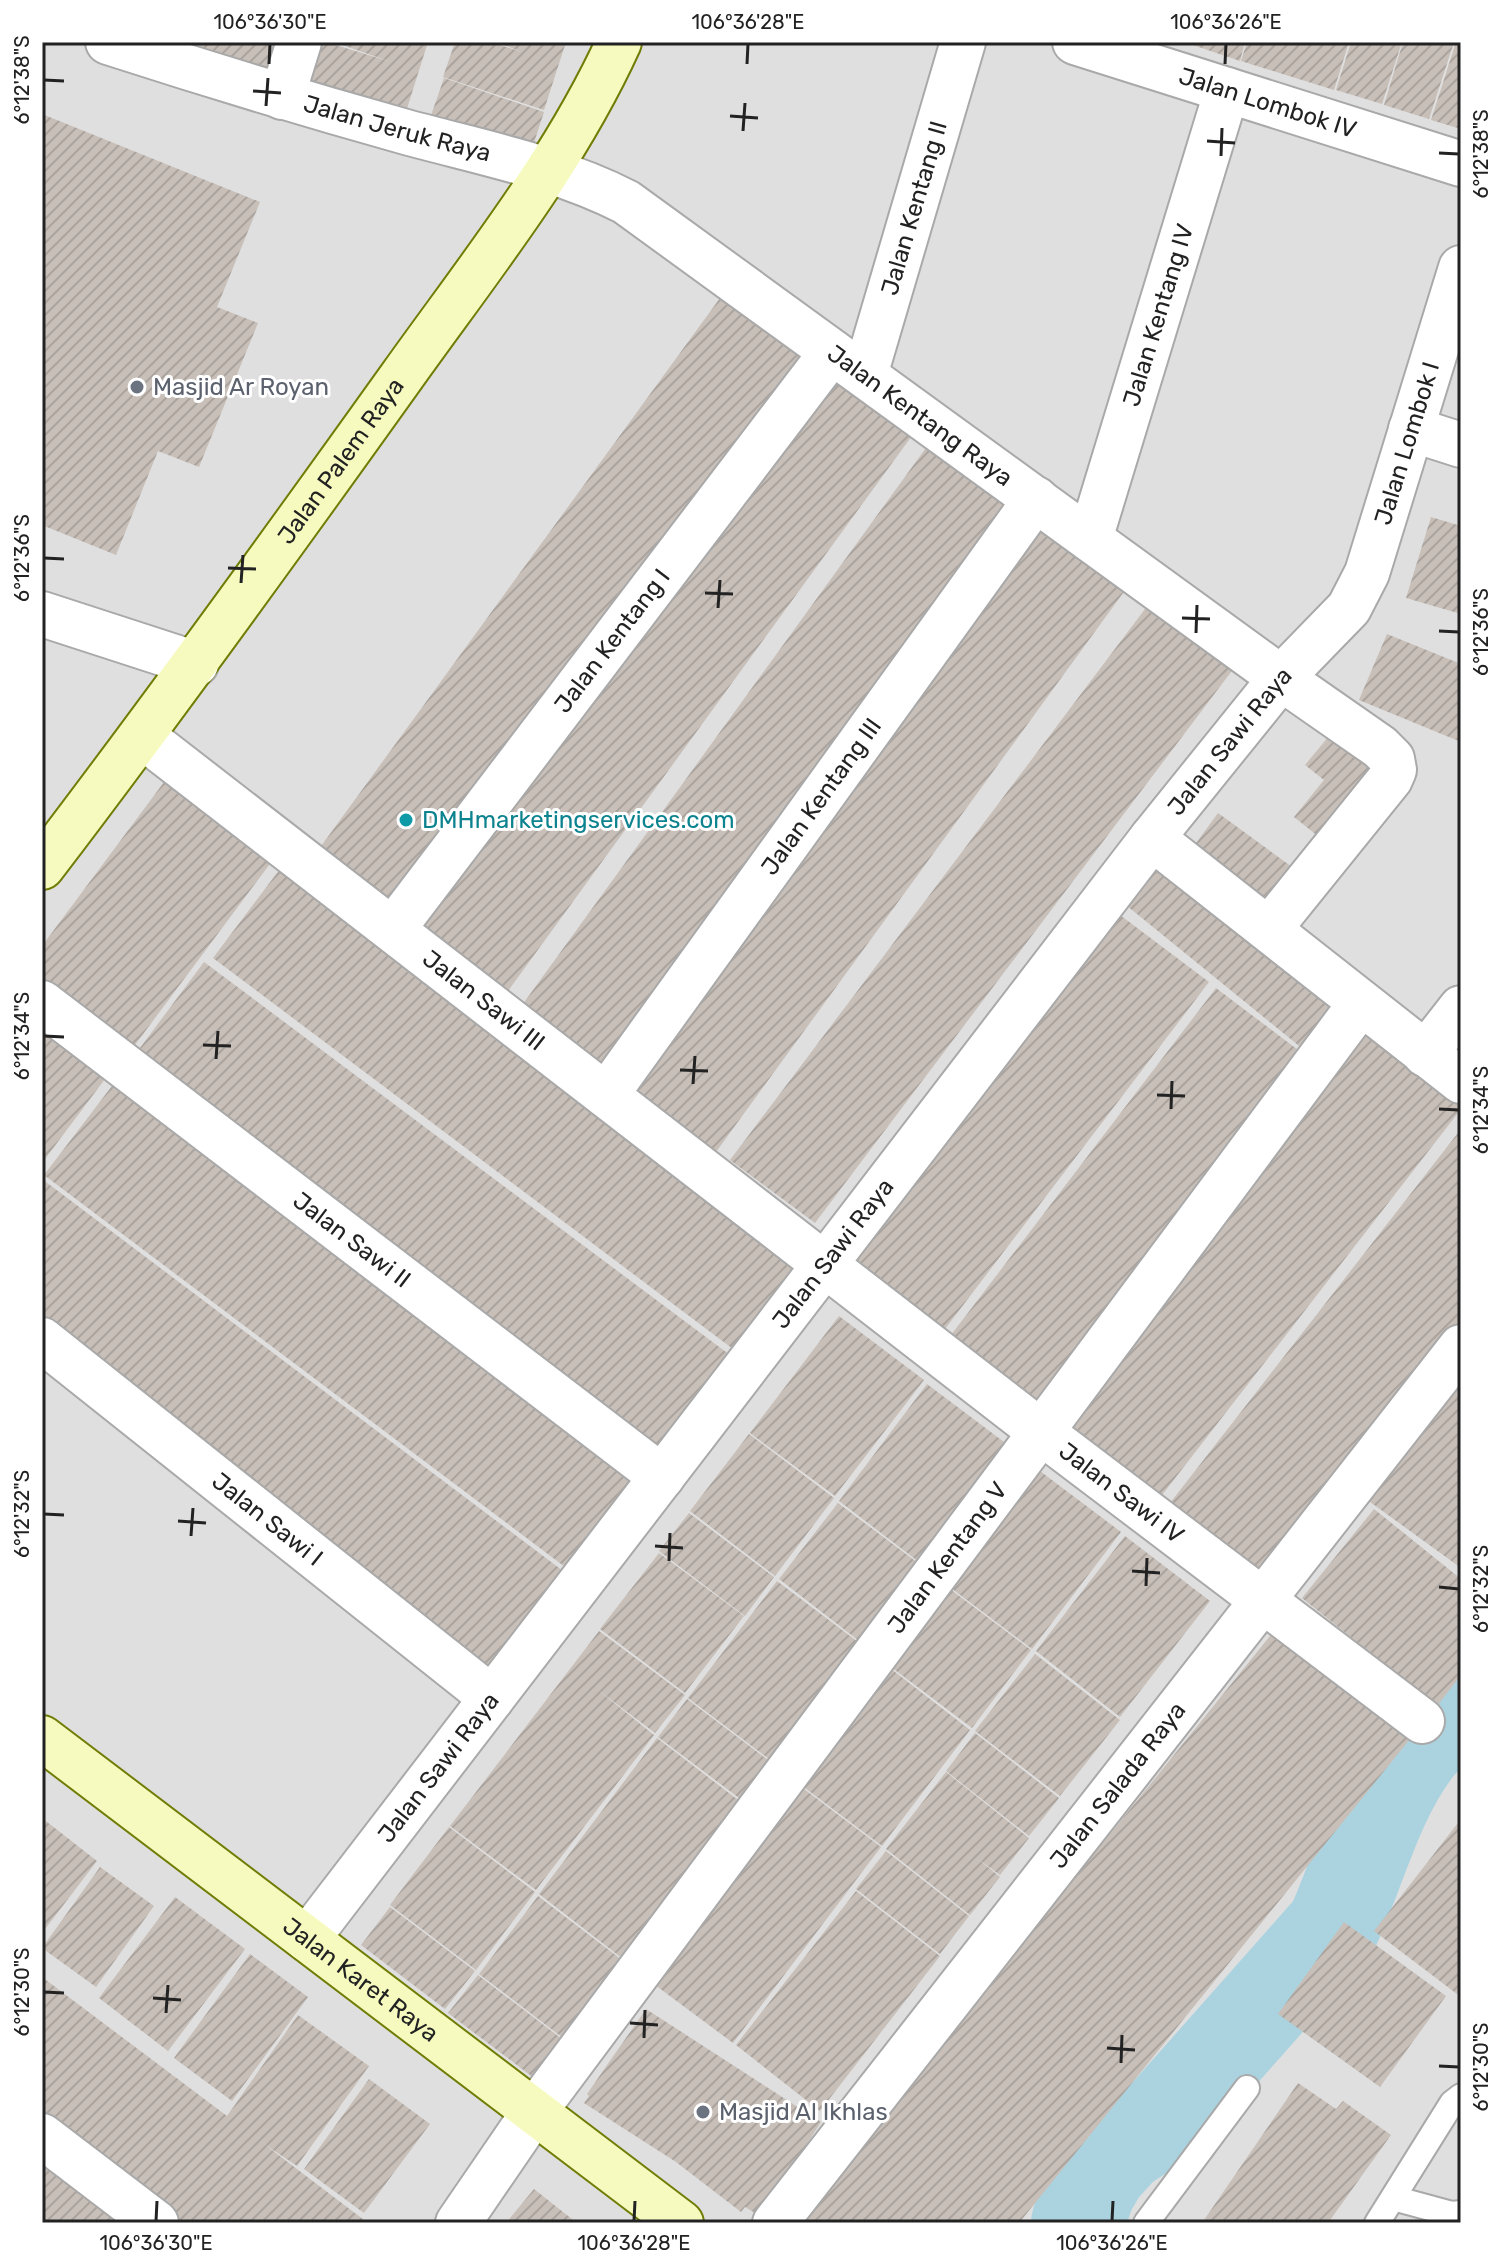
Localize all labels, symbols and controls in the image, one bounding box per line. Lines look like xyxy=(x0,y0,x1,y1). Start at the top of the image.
text: 106°36'30"E xyxy=(213,10,327,34)
text: 106°36'28"E xyxy=(692,10,804,34)
text: 106°36'26"E xyxy=(1170,10,1282,34)
text: 6°12'38"S xyxy=(10,35,34,125)
street label: Jalan Lombok IV xyxy=(1175,62,1360,144)
street label: Jalan Jeruk Raya xyxy=(300,89,494,167)
text: 6°12'38"S xyxy=(1469,109,1493,199)
street label: Jalan Kentang II xyxy=(875,118,953,298)
street label: Jalan Kentang IV xyxy=(1117,221,1199,410)
street label: Jalan Kentang Raya xyxy=(822,339,1018,492)
street label: Jalan Lombok I xyxy=(1369,359,1445,528)
place label: Masjid Ar Royan xyxy=(153,373,329,401)
street label: Jalan Palem Raya xyxy=(272,373,410,550)
marker: Masjid Ar Royan xyxy=(128,378,146,396)
text: 6°12'36"S xyxy=(10,514,34,602)
street label: Jalan Kentang I xyxy=(549,563,676,718)
text: 6°12'36"S xyxy=(1469,588,1493,676)
street label: Jalan Sawi Raya xyxy=(1162,661,1298,821)
street label: Jalan Kentang III xyxy=(755,713,887,880)
place label: DMHmarketingservices.com xyxy=(422,806,735,834)
marker: DMHmarketingservices.com xyxy=(397,811,415,829)
street label: Jalan Sawi III xyxy=(417,944,550,1056)
text: 6°12'34"S xyxy=(10,992,34,1080)
text: 6°12'34"S xyxy=(1469,1066,1493,1154)
street label: Jalan Sawi Raya xyxy=(767,1173,899,1334)
street label: Jalan Sawi II xyxy=(288,1186,416,1294)
street label: Jalan Sawi IV xyxy=(1054,1437,1189,1549)
street label: Jalan Sawi I xyxy=(206,1467,328,1572)
text: 6°12'32"S xyxy=(10,1470,34,1558)
street label: Jalan Kentang V xyxy=(882,1476,1013,1639)
text: 6°12'32"S xyxy=(1469,1545,1493,1633)
street label: Jalan Sawi Raya xyxy=(372,1687,505,1848)
street label: Jalan Salada Raya xyxy=(1044,1697,1192,1874)
street label: Jalan Karet Raya xyxy=(277,1912,444,2048)
text: 6°12'30"S xyxy=(10,1947,34,2037)
text: 6°12'30"S xyxy=(1469,2022,1493,2112)
place label: Masjid Al Ikhlas xyxy=(719,2098,888,2126)
marker: Masjid Al Ikhlas xyxy=(694,2103,712,2121)
text: 106°36'30"E xyxy=(99,2231,213,2255)
text: 106°36'28"E xyxy=(578,2231,690,2255)
text: 106°36'26"E xyxy=(1056,2231,1168,2255)

